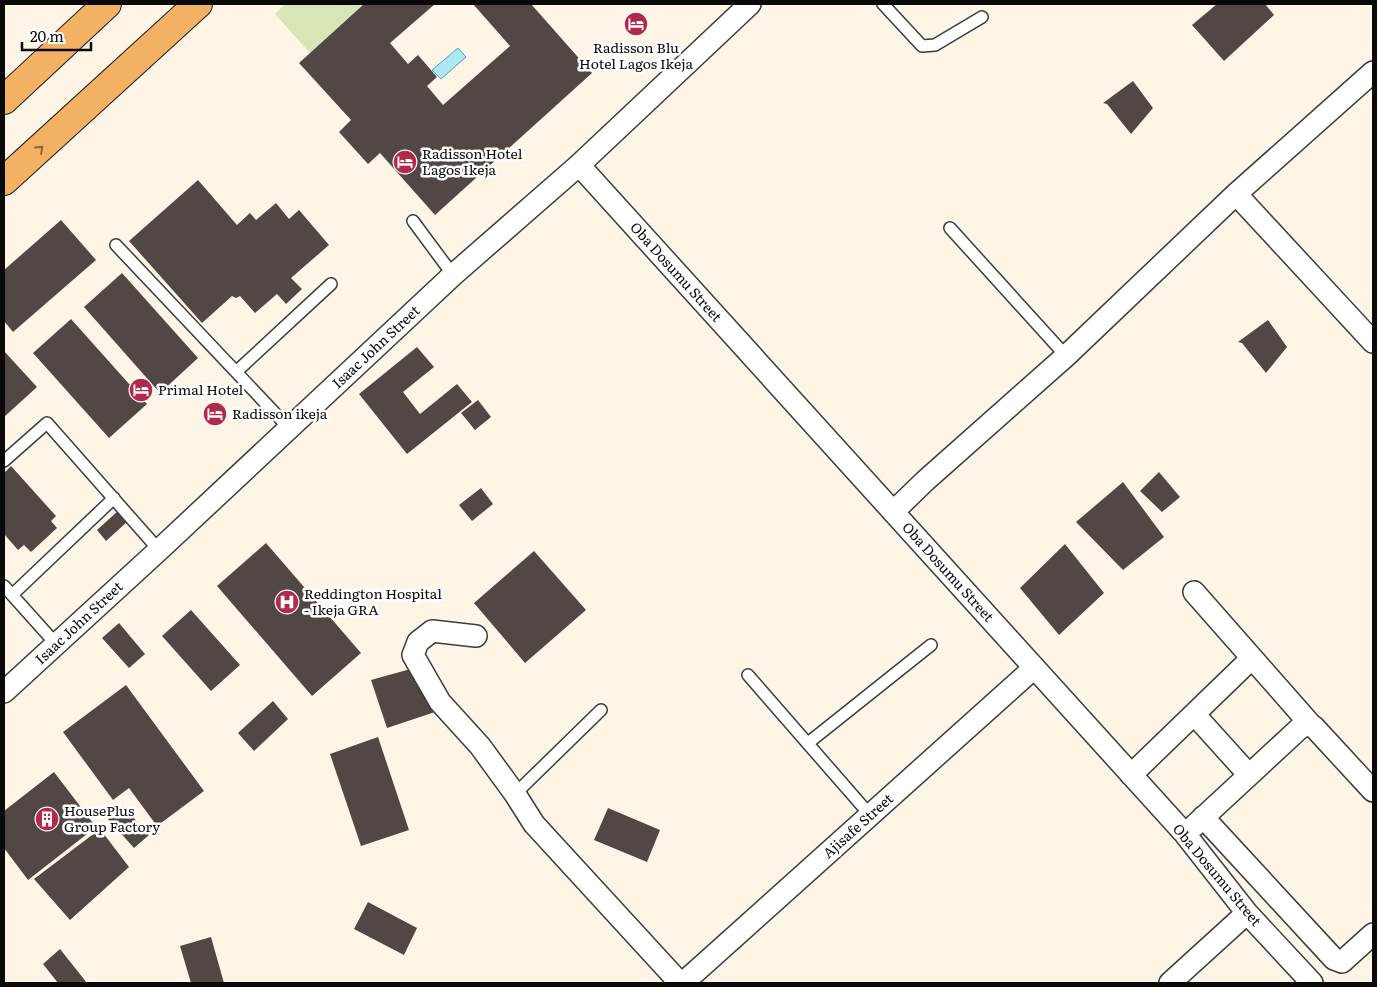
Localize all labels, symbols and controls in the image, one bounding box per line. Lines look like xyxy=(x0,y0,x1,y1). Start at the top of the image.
hotel icon: Radisson Blu Hotel Lagos Ikeja xyxy=(623,11,649,37)
scale bar xyxy=(22,20,91,52)
text: 20 m xyxy=(30,24,64,47)
place label: Radisson Blu Hotel Lagos Ikeja xyxy=(579,37,693,73)
place label: Radisson Hotel Lagos Ikeja xyxy=(422,143,523,179)
one-way arrow xyxy=(34,145,43,154)
hotel icon: Radisson Hotel Lagos Ikeja xyxy=(392,149,418,175)
street label: Oba Dosumu Street xyxy=(626,217,727,326)
street label: Isaac John Street xyxy=(327,300,424,392)
hotel icon: Primal Hotel xyxy=(128,377,154,403)
place label: Primal Hotel xyxy=(158,379,244,399)
hotel icon: Radisson ikeja xyxy=(202,401,228,427)
place label: Radisson ikeja xyxy=(232,403,328,423)
street label: Oba Dosumu Street xyxy=(898,517,999,626)
street label: Isaac John Street xyxy=(30,576,127,668)
place label: Reddington Hospital - Ikeja GRA xyxy=(304,583,442,619)
hospital icon: Reddington Hospital - Ikeja GRA xyxy=(274,589,300,615)
street label: Ajisafe Street xyxy=(818,788,897,862)
place label: HousePlus Group Factory xyxy=(64,800,161,836)
building icon: HousePlus Group Factory xyxy=(34,806,60,832)
street label: Oba Dosumu Street xyxy=(1169,819,1267,930)

